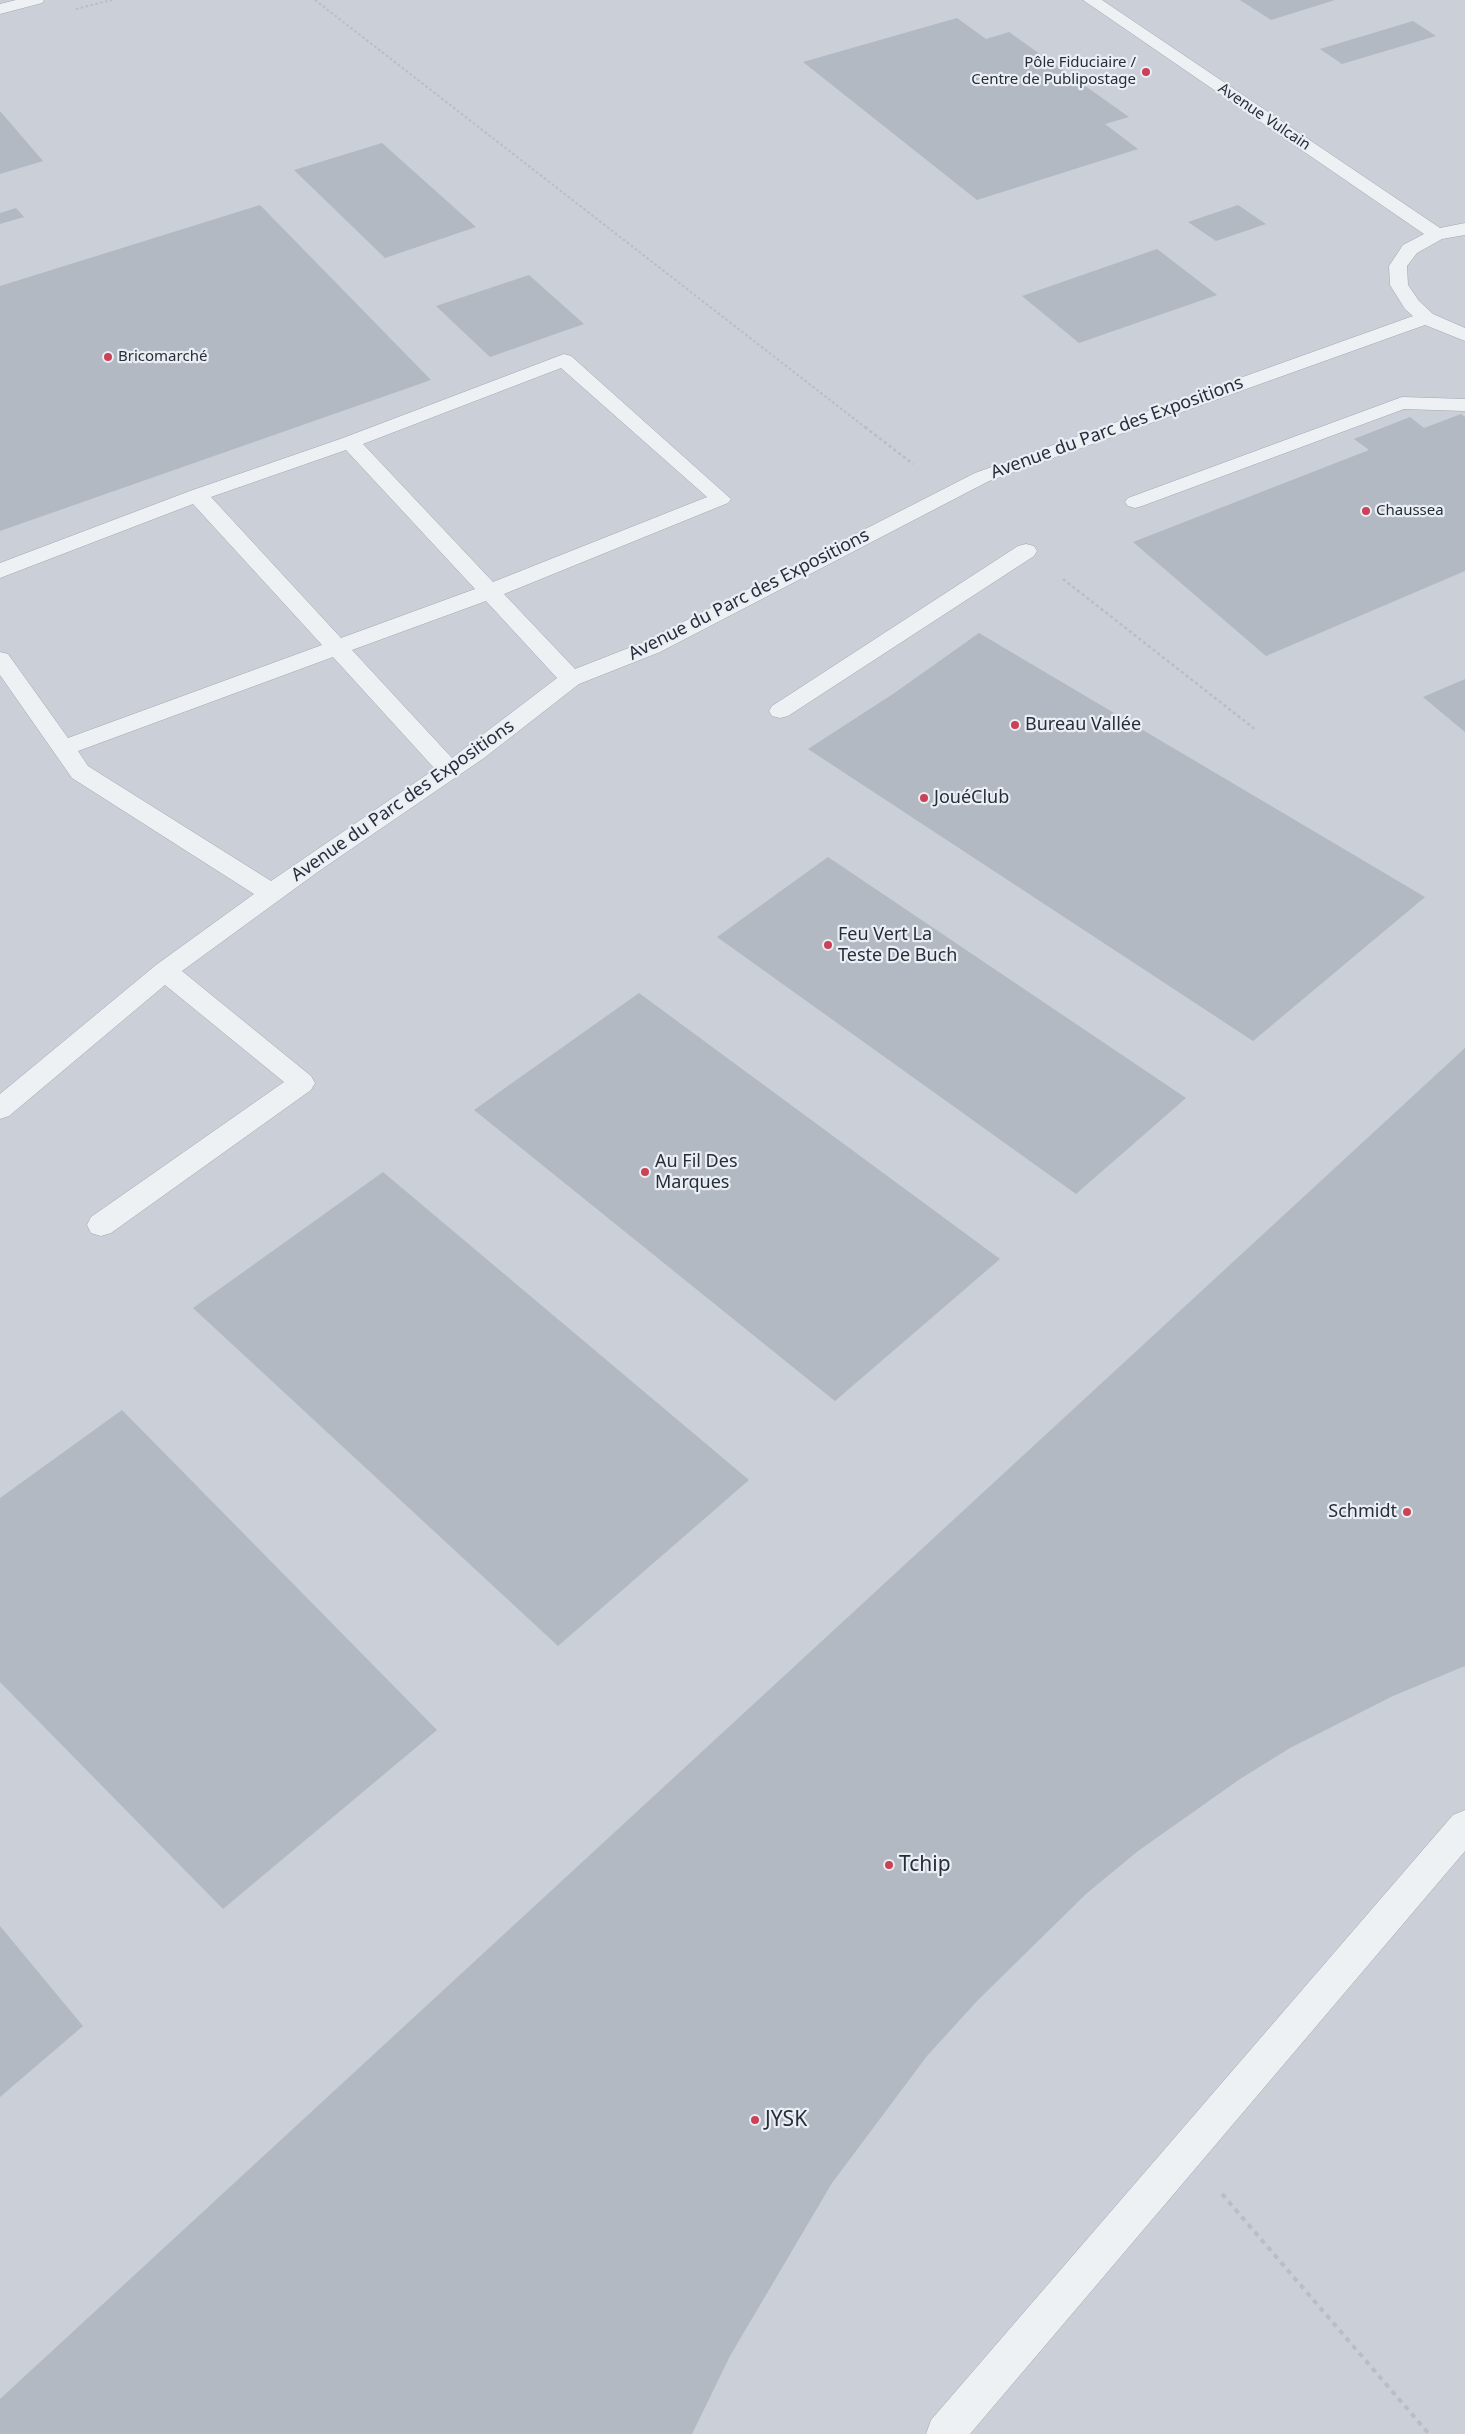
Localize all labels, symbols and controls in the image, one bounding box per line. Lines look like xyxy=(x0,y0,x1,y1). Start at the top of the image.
place label: Pôle Fiduciaire / Centre de Publipostage xyxy=(971,54,1136,89)
marker: Pôle Fiduciaire / Centre de Publipostage xyxy=(1140,66,1152,78)
street label: Avenue Vulcain xyxy=(1214,80,1314,154)
place label: Bricomarché xyxy=(118,348,207,366)
marker: Bricomarché xyxy=(102,351,114,363)
street label: Avenue du Parc des Expositions xyxy=(988,372,1246,484)
place label: Chaussea xyxy=(1376,502,1444,520)
marker: Chaussea xyxy=(1360,505,1372,517)
street label: Avenue du Parc des Expositions xyxy=(625,525,873,665)
place label: Bureau Vallée xyxy=(1025,714,1141,736)
street label: Avenue du Parc des Expositions xyxy=(287,716,519,886)
marker: Bureau Vallée xyxy=(1009,719,1021,731)
place label: JouéClub xyxy=(934,787,1009,809)
marker: JouéClub xyxy=(918,792,930,804)
place label: Feu Vert La Teste De Buch xyxy=(838,924,957,966)
marker: Feu Vert La Teste De Buch xyxy=(822,939,834,951)
place label: Au Fil Des Marques xyxy=(655,1151,738,1194)
marker: Au Fil Des Marques xyxy=(639,1166,651,1178)
place label: Schmidt xyxy=(1328,1501,1397,1523)
marker: Schmidt xyxy=(1401,1506,1413,1518)
place label: Tchip xyxy=(899,1852,951,1878)
marker: Tchip xyxy=(883,1859,895,1871)
place label: JYSK xyxy=(765,2107,807,2133)
marker: JYSK xyxy=(749,2114,761,2126)

